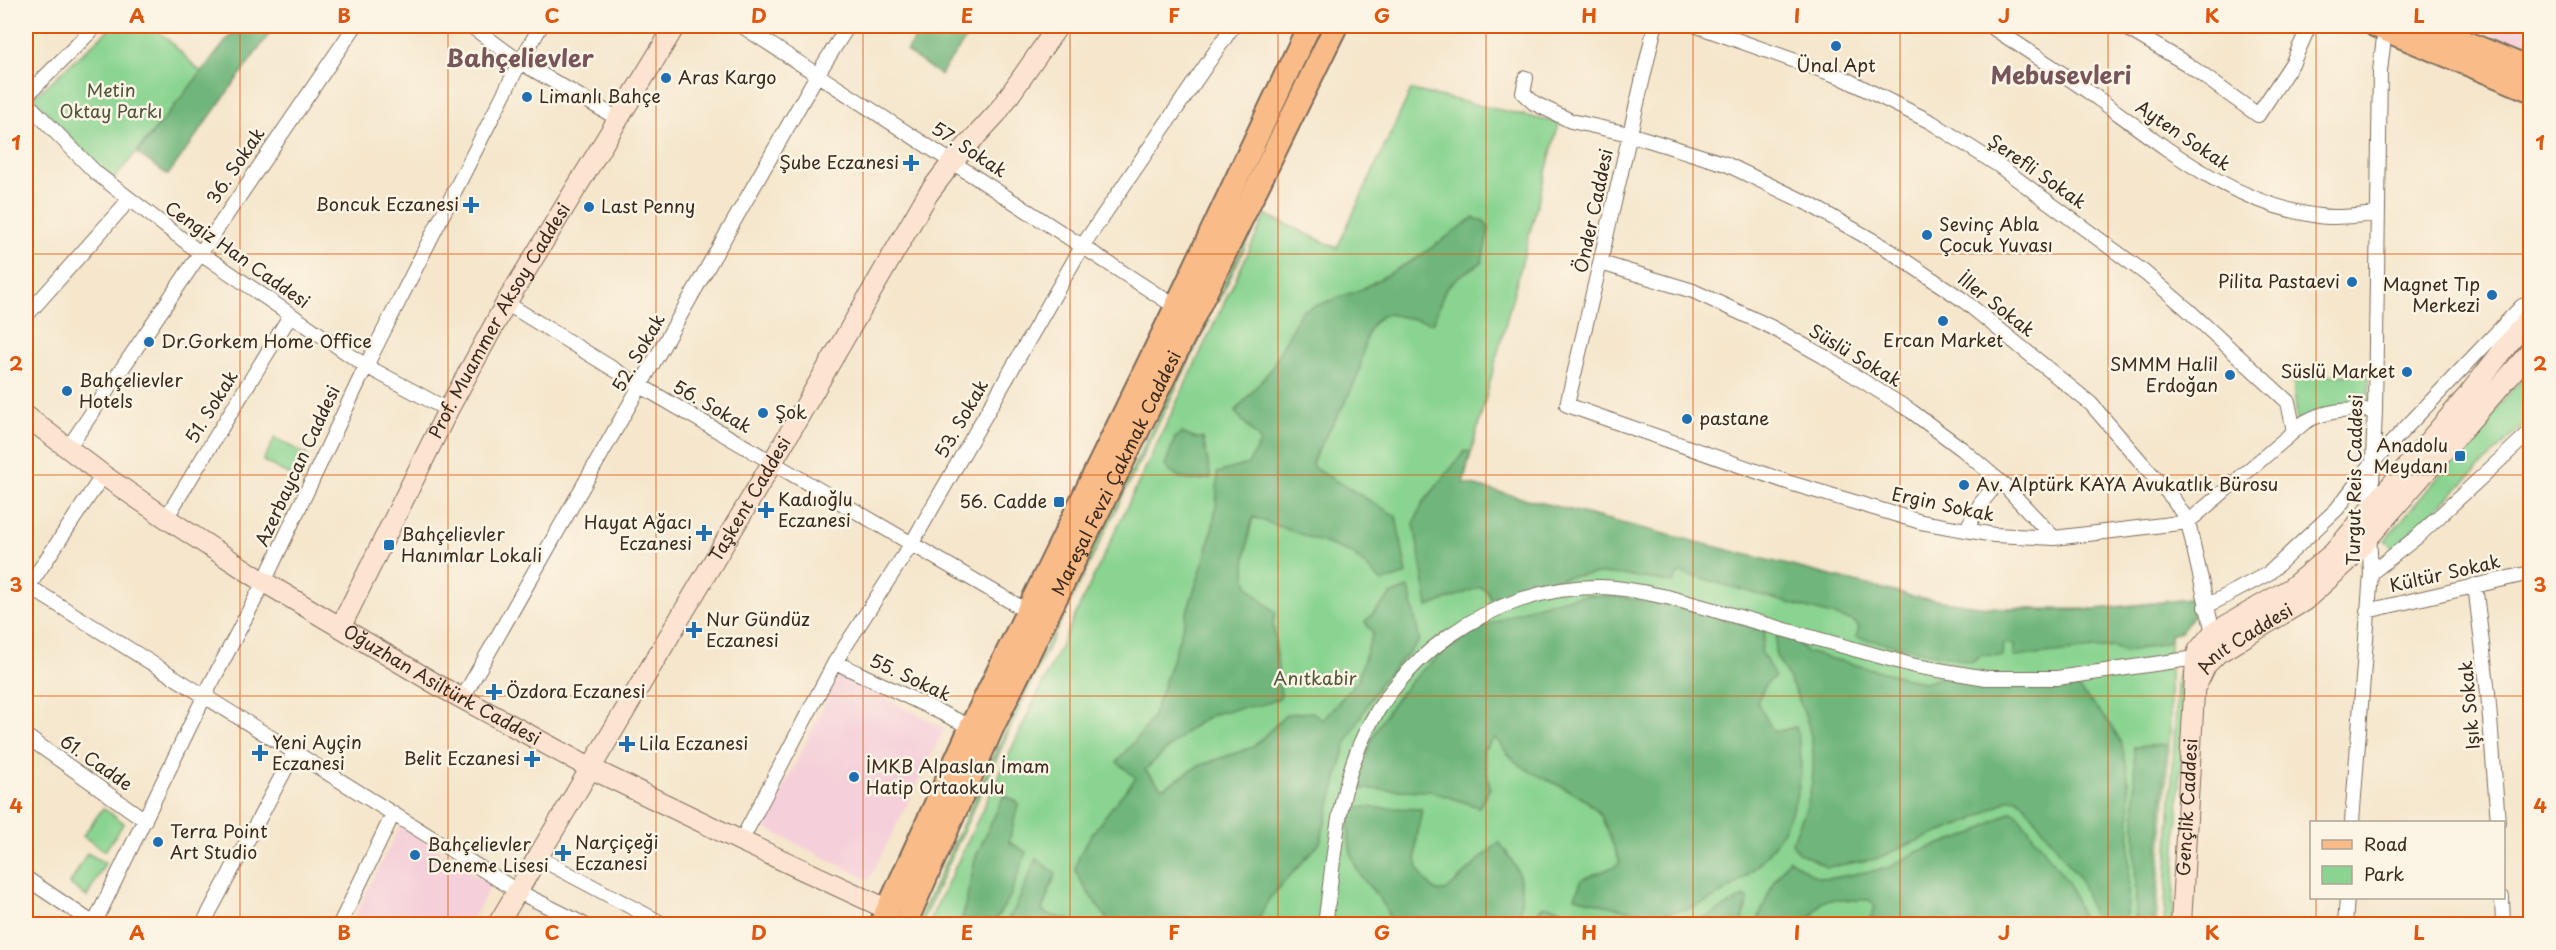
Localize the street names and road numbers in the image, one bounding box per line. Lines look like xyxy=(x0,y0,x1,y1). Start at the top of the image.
street label: Ayten Sokak xyxy=(2131,93,2237,177)
street label: 57. Sokak xyxy=(927,114,1013,183)
street label: 36. Sokak xyxy=(199,121,270,209)
street label: Şerefli Sokak xyxy=(1983,127,2093,215)
street label: Önder Caddesi xyxy=(1566,146,1619,275)
street label: Cengiz Han Caddesi xyxy=(160,193,316,314)
street label: Prof. Muammer Aksoy Caddesi xyxy=(421,197,576,443)
street label: İller Sokak xyxy=(1952,265,2041,343)
street label: 52. Sokak xyxy=(604,308,671,396)
street label: Süslü Sokak xyxy=(1804,316,1907,393)
street label: Mareşal Fevzi Çakmak Caddesi xyxy=(1044,346,1187,600)
street label: 51. Sokak xyxy=(178,364,244,448)
street label: 56. Sokak xyxy=(668,372,757,439)
street label: 53. Sokak xyxy=(927,374,994,463)
street label: Azerbaycan Caddesi xyxy=(247,380,346,550)
street label: Turgut Reis Caddesi xyxy=(2339,394,2368,566)
street label: Taşkent Caddesi xyxy=(701,431,797,566)
street label: Ergin Sokak xyxy=(1889,479,1997,528)
street label: Kültür Sokak xyxy=(2387,547,2503,598)
street label: Anıt Caddesi xyxy=(2189,596,2298,678)
street label: Oğuzhan Asiltürk Caddesi xyxy=(339,617,546,751)
street label: 55. Sokak xyxy=(865,646,956,707)
street label: Işık Sokak xyxy=(2451,660,2486,751)
street label: 61. Cadde xyxy=(55,727,139,797)
street label: Gençlik Caddesi xyxy=(2169,737,2203,877)

